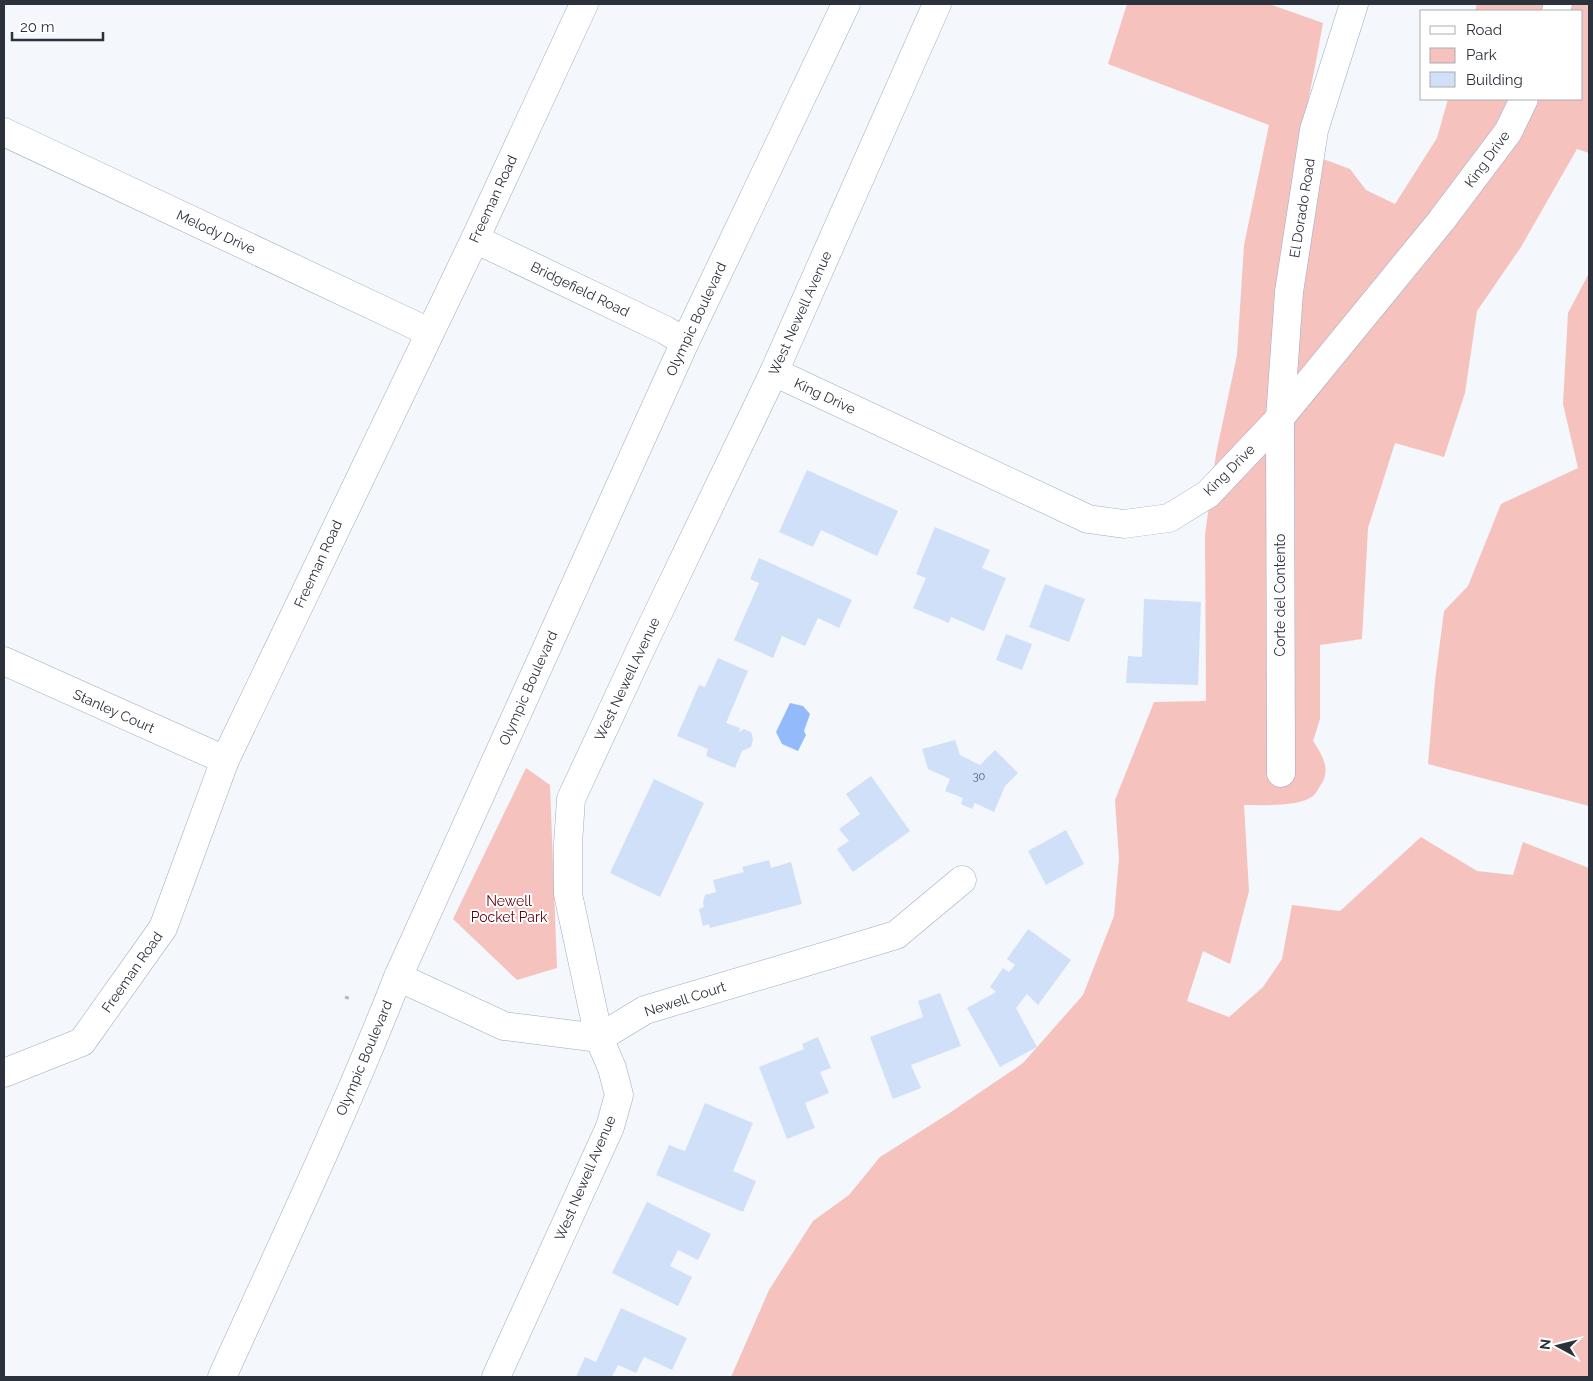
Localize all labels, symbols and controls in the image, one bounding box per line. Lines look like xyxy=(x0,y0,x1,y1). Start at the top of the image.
scale bar xyxy=(12,10,104,42)
legend xyxy=(1420,10,1583,100)
text: 20 m xyxy=(20,18,55,36)
text: Road xyxy=(1466,21,1502,39)
text: Park xyxy=(1466,46,1497,64)
text: Building xyxy=(1466,71,1523,89)
street label: King Drive xyxy=(1461,128,1513,190)
street label: Freeman Road xyxy=(466,153,520,245)
street label: El Dorado Road xyxy=(1286,157,1318,259)
street label: Melody Drive xyxy=(174,207,258,257)
street label: West Newell Avenue xyxy=(765,248,835,378)
street label: Bridgefield Road xyxy=(528,258,632,320)
street label: Olympic Boulevard xyxy=(663,260,729,378)
street label: King Drive xyxy=(792,375,858,417)
street label: King Drive xyxy=(1200,441,1258,499)
street label: Freeman Road xyxy=(291,518,345,610)
street label: Corte del Contento xyxy=(1272,534,1288,656)
street label: West Newell Avenue xyxy=(591,615,663,743)
street label: Olympic Boulevard xyxy=(496,628,560,748)
street label: Stanley Court xyxy=(71,686,157,736)
house number: 30 xyxy=(973,770,986,783)
park label: Newell Pocket Park xyxy=(471,893,548,925)
street label: Freeman Road xyxy=(98,929,166,1015)
street label: Newell Court xyxy=(642,978,728,1020)
street label: Olympic Boulevard xyxy=(332,998,396,1118)
street label: West Newell Avenue xyxy=(551,1113,619,1243)
north arrow xyxy=(1533,1321,1583,1371)
text: N xyxy=(1537,1338,1554,1351)

